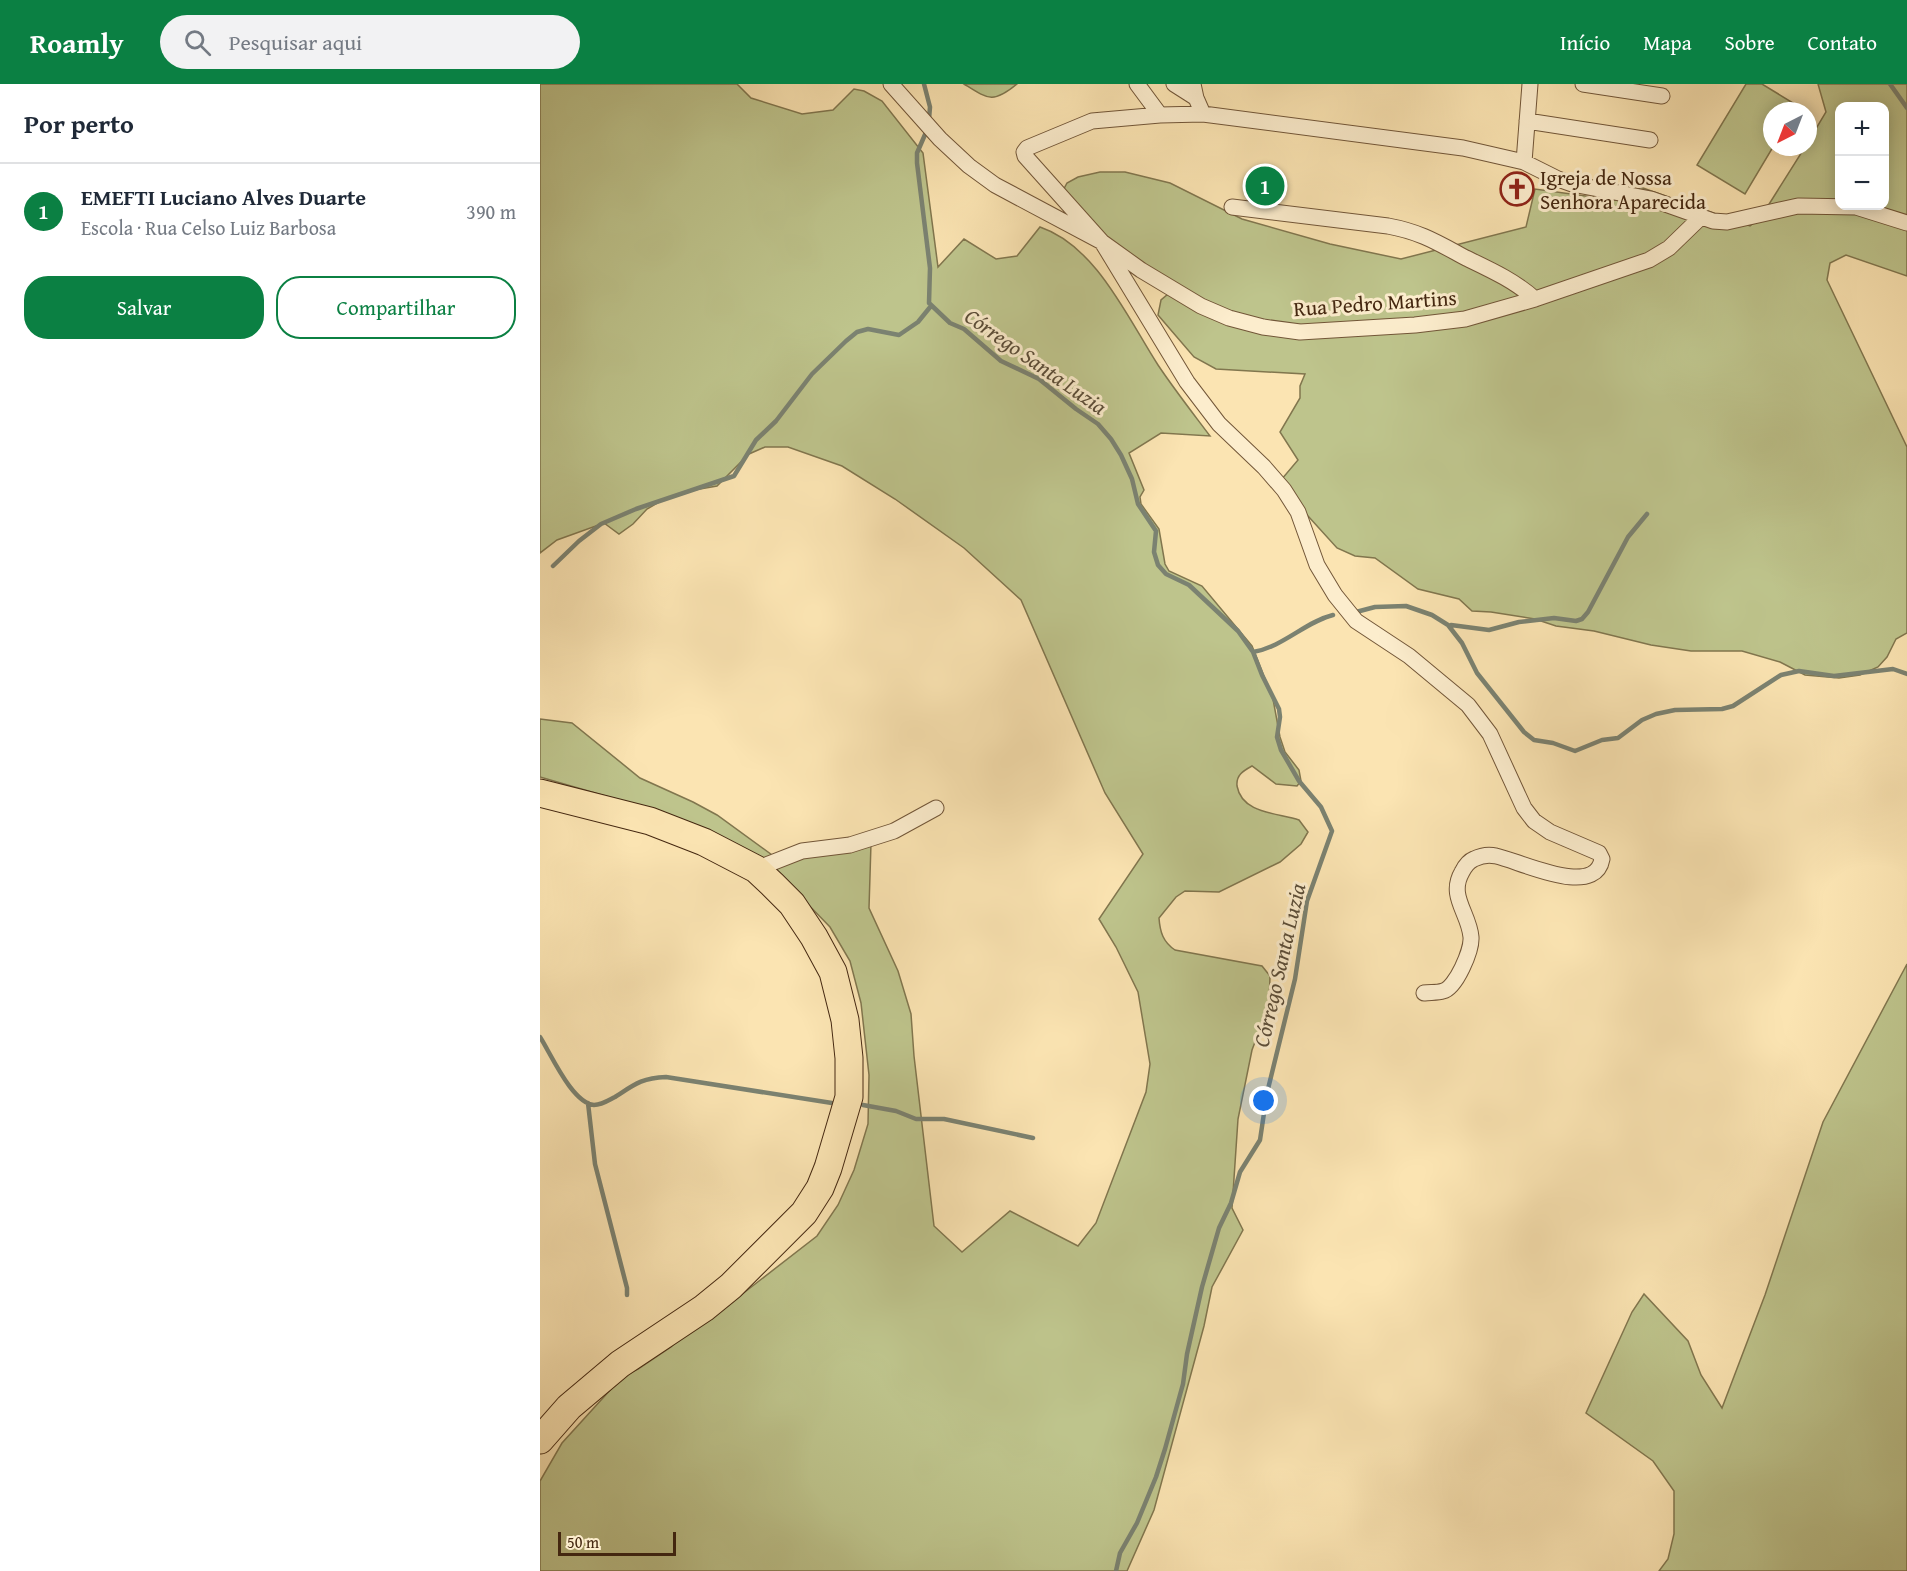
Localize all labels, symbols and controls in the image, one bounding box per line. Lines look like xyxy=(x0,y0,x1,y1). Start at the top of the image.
search box xyxy=(160,15,580,69)
text: Roamly xyxy=(30,22,124,63)
icon: search xyxy=(181,26,214,59)
text: Pesquisar aqui xyxy=(229,26,362,58)
text: Início xyxy=(1560,27,1610,58)
text: Mapa xyxy=(1643,27,1692,58)
text: Sobre xyxy=(1725,27,1775,58)
text: Contato xyxy=(1808,27,1877,58)
north arrow xyxy=(1763,102,1817,156)
map controls xyxy=(1835,102,1889,210)
button: + xyxy=(1835,102,1889,156)
text: Por perto xyxy=(24,104,134,143)
button: − xyxy=(1835,156,1889,210)
place label: Igreja de Nossa Senhora Aparecida xyxy=(1540,162,1706,217)
pin: 1 xyxy=(1246,164,1284,208)
church icon: Igreja de Nossa Senhora Aparecida xyxy=(1499,171,1535,207)
text: EMEFTI Luciano Alves Duarte xyxy=(81,181,366,213)
text: 1 xyxy=(38,197,49,226)
text: 390 m xyxy=(466,197,516,226)
text: Escola · Rua Celso Luiz Barbosa xyxy=(81,213,336,242)
button: Salvar xyxy=(24,276,264,339)
button: Compartilhar xyxy=(276,276,516,339)
street label: Rua Pedro Martins xyxy=(1292,282,1458,324)
water label: Córrego Santa Luzia xyxy=(958,300,1114,422)
water label: Córrego Santa Luzia xyxy=(1245,880,1313,1050)
your location xyxy=(1249,1086,1278,1115)
scale bar xyxy=(558,1529,676,1556)
text: 50 m xyxy=(567,1530,599,1554)

